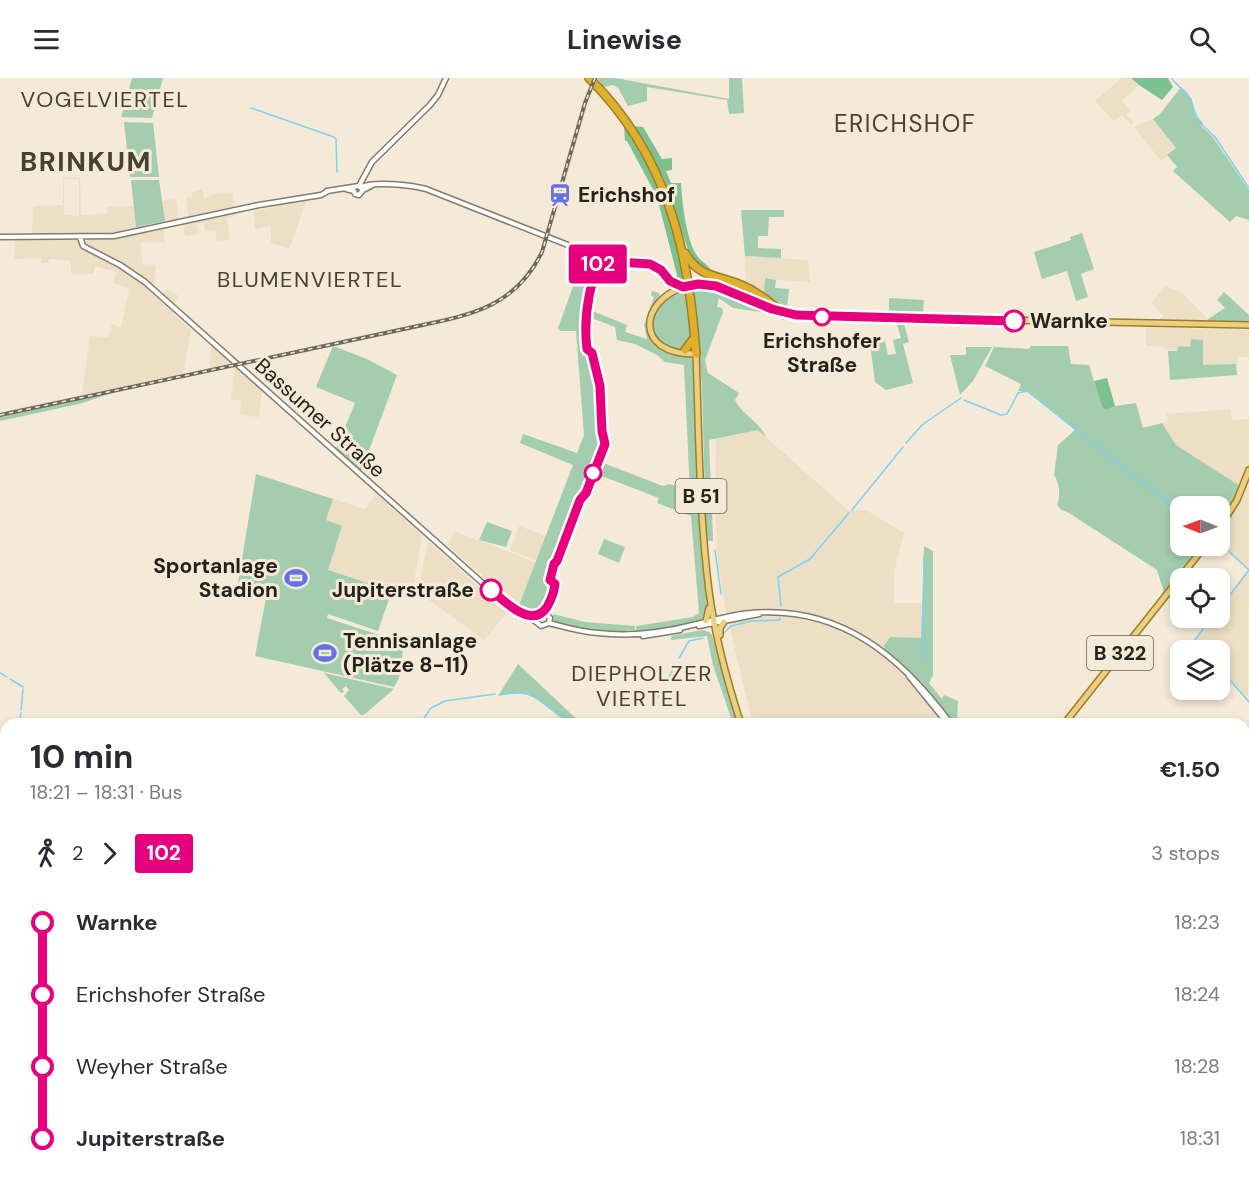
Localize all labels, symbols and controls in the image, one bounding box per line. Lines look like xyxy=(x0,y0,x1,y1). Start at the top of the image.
text: Linewise xyxy=(567,22,682,57)
icon: menu xyxy=(30,23,63,56)
icon: search xyxy=(1186,23,1219,56)
district label: VOGELVIERTEL xyxy=(21,85,189,114)
district label: ERICHSHOF xyxy=(834,108,976,139)
district label: BRINKUM xyxy=(20,144,152,179)
place label: Erichshof xyxy=(578,181,675,209)
station icon: Erichshof xyxy=(547,182,573,208)
line badge: 102 xyxy=(564,244,632,284)
text: 102 xyxy=(581,250,615,278)
district label: BLUMENVIERTEL xyxy=(217,265,403,294)
place label: Warnke xyxy=(1030,307,1108,335)
marker: Erichshofer Straße xyxy=(813,308,831,326)
marker: Warnke xyxy=(1003,310,1025,332)
place label: Erichshofer Straße xyxy=(763,327,881,379)
street label: Bassumer Straße xyxy=(249,352,391,484)
unlabelled marker xyxy=(584,464,602,482)
road number: B 51 xyxy=(676,479,726,513)
north arrow xyxy=(1170,496,1230,556)
map controls xyxy=(1170,496,1230,700)
place label: Sportanlage Stadion xyxy=(153,552,278,604)
sports icon: Sportanlage Stadion xyxy=(283,565,309,591)
button: locate xyxy=(1170,568,1230,628)
place label: Jupiterstraße xyxy=(332,576,474,604)
marker: Jupiterstraße xyxy=(480,579,502,601)
place label: Tennisanlage (Plätze 8-11) xyxy=(343,627,477,679)
road number: B 322 xyxy=(1087,636,1153,670)
sports icon: Tennisanlage (Plätze 8-11) xyxy=(312,640,338,666)
button: layers xyxy=(1170,640,1230,700)
district label: DIEPHOLZER VIERTEL xyxy=(571,659,713,713)
text: 10 min xyxy=(30,735,133,778)
text: €1.50 xyxy=(1160,755,1220,784)
text: 18:21 – 18:31 · Bus xyxy=(30,779,183,805)
icon: walk xyxy=(30,837,63,870)
icon: forward xyxy=(93,837,126,870)
text: 102 xyxy=(147,839,181,867)
text: 2 xyxy=(72,840,84,866)
text: 3 stops xyxy=(1151,840,1220,866)
text: Warnke xyxy=(76,908,158,937)
text: 18:23 xyxy=(1174,909,1220,935)
text: Erichshofer Straße xyxy=(76,980,266,1009)
text: 18:24 xyxy=(1174,981,1220,1007)
text: Weyher Straße xyxy=(76,1052,228,1081)
text: 18:28 xyxy=(1174,1053,1220,1079)
text: Jupiterstraße xyxy=(76,1124,225,1153)
text: 18:31 xyxy=(1180,1125,1220,1151)

